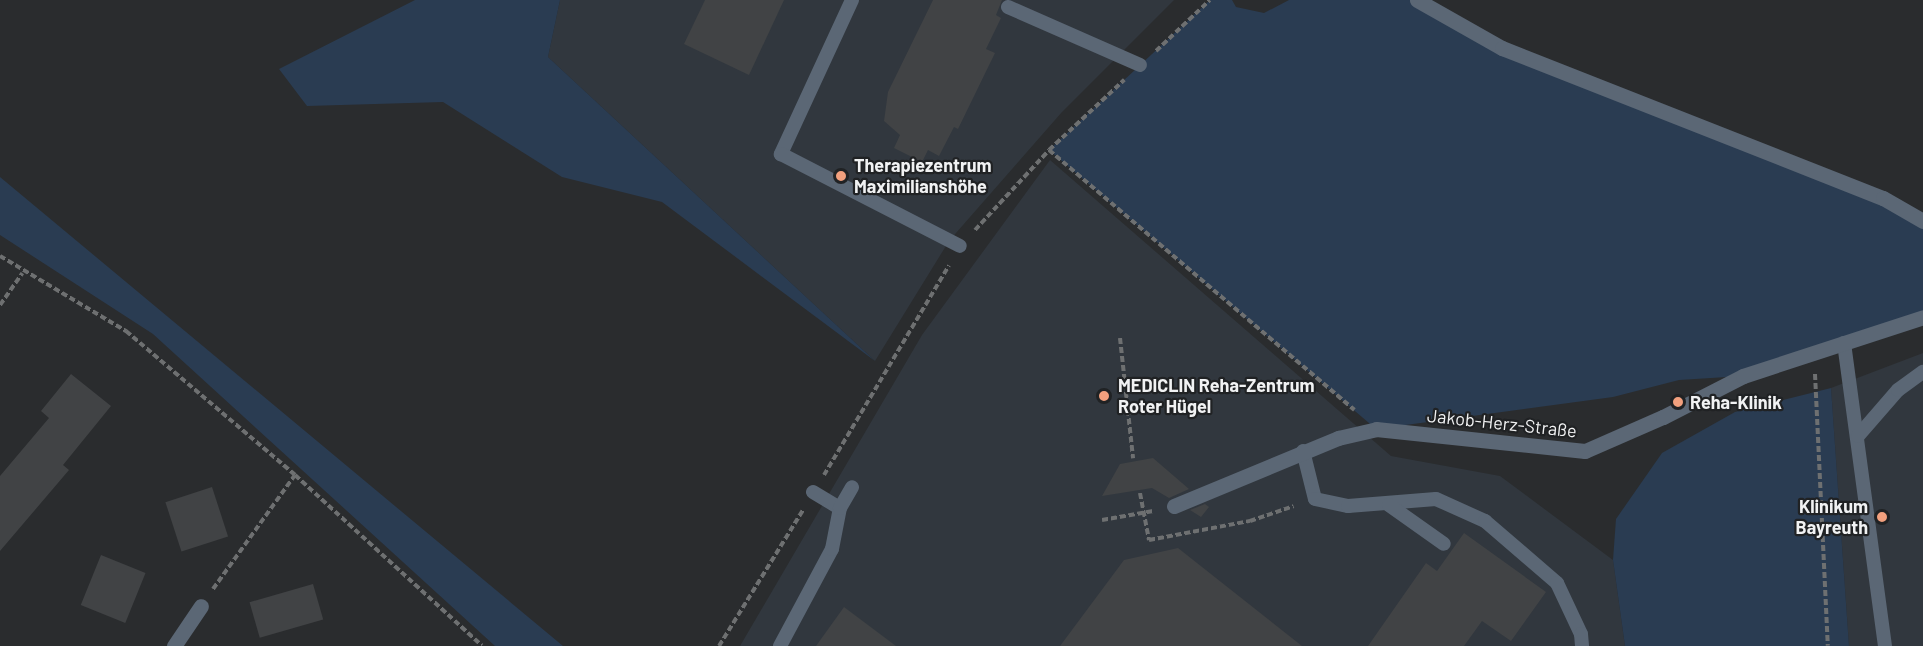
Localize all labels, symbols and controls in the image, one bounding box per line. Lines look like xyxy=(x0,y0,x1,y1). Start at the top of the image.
place label: Therapiezentrum Maximilianshöhe xyxy=(854,155,992,198)
marker: Therapiezentrum Maximilianshöhe xyxy=(832,167,850,185)
place label: MEDICLIN Reha-Zentrum Roter Hügel xyxy=(1118,375,1315,418)
marker: MEDICLIN Reha-Zentrum Roter Hügel xyxy=(1095,387,1113,405)
place label: Reha-Klinik xyxy=(1690,391,1782,413)
marker: Reha-Klinik xyxy=(1671,395,1685,409)
street label: Jakob-Herz-Straße xyxy=(1426,404,1578,442)
place label: Klinikum Bayreuth xyxy=(1796,496,1868,538)
marker: Klinikum Bayreuth xyxy=(1873,508,1891,526)

